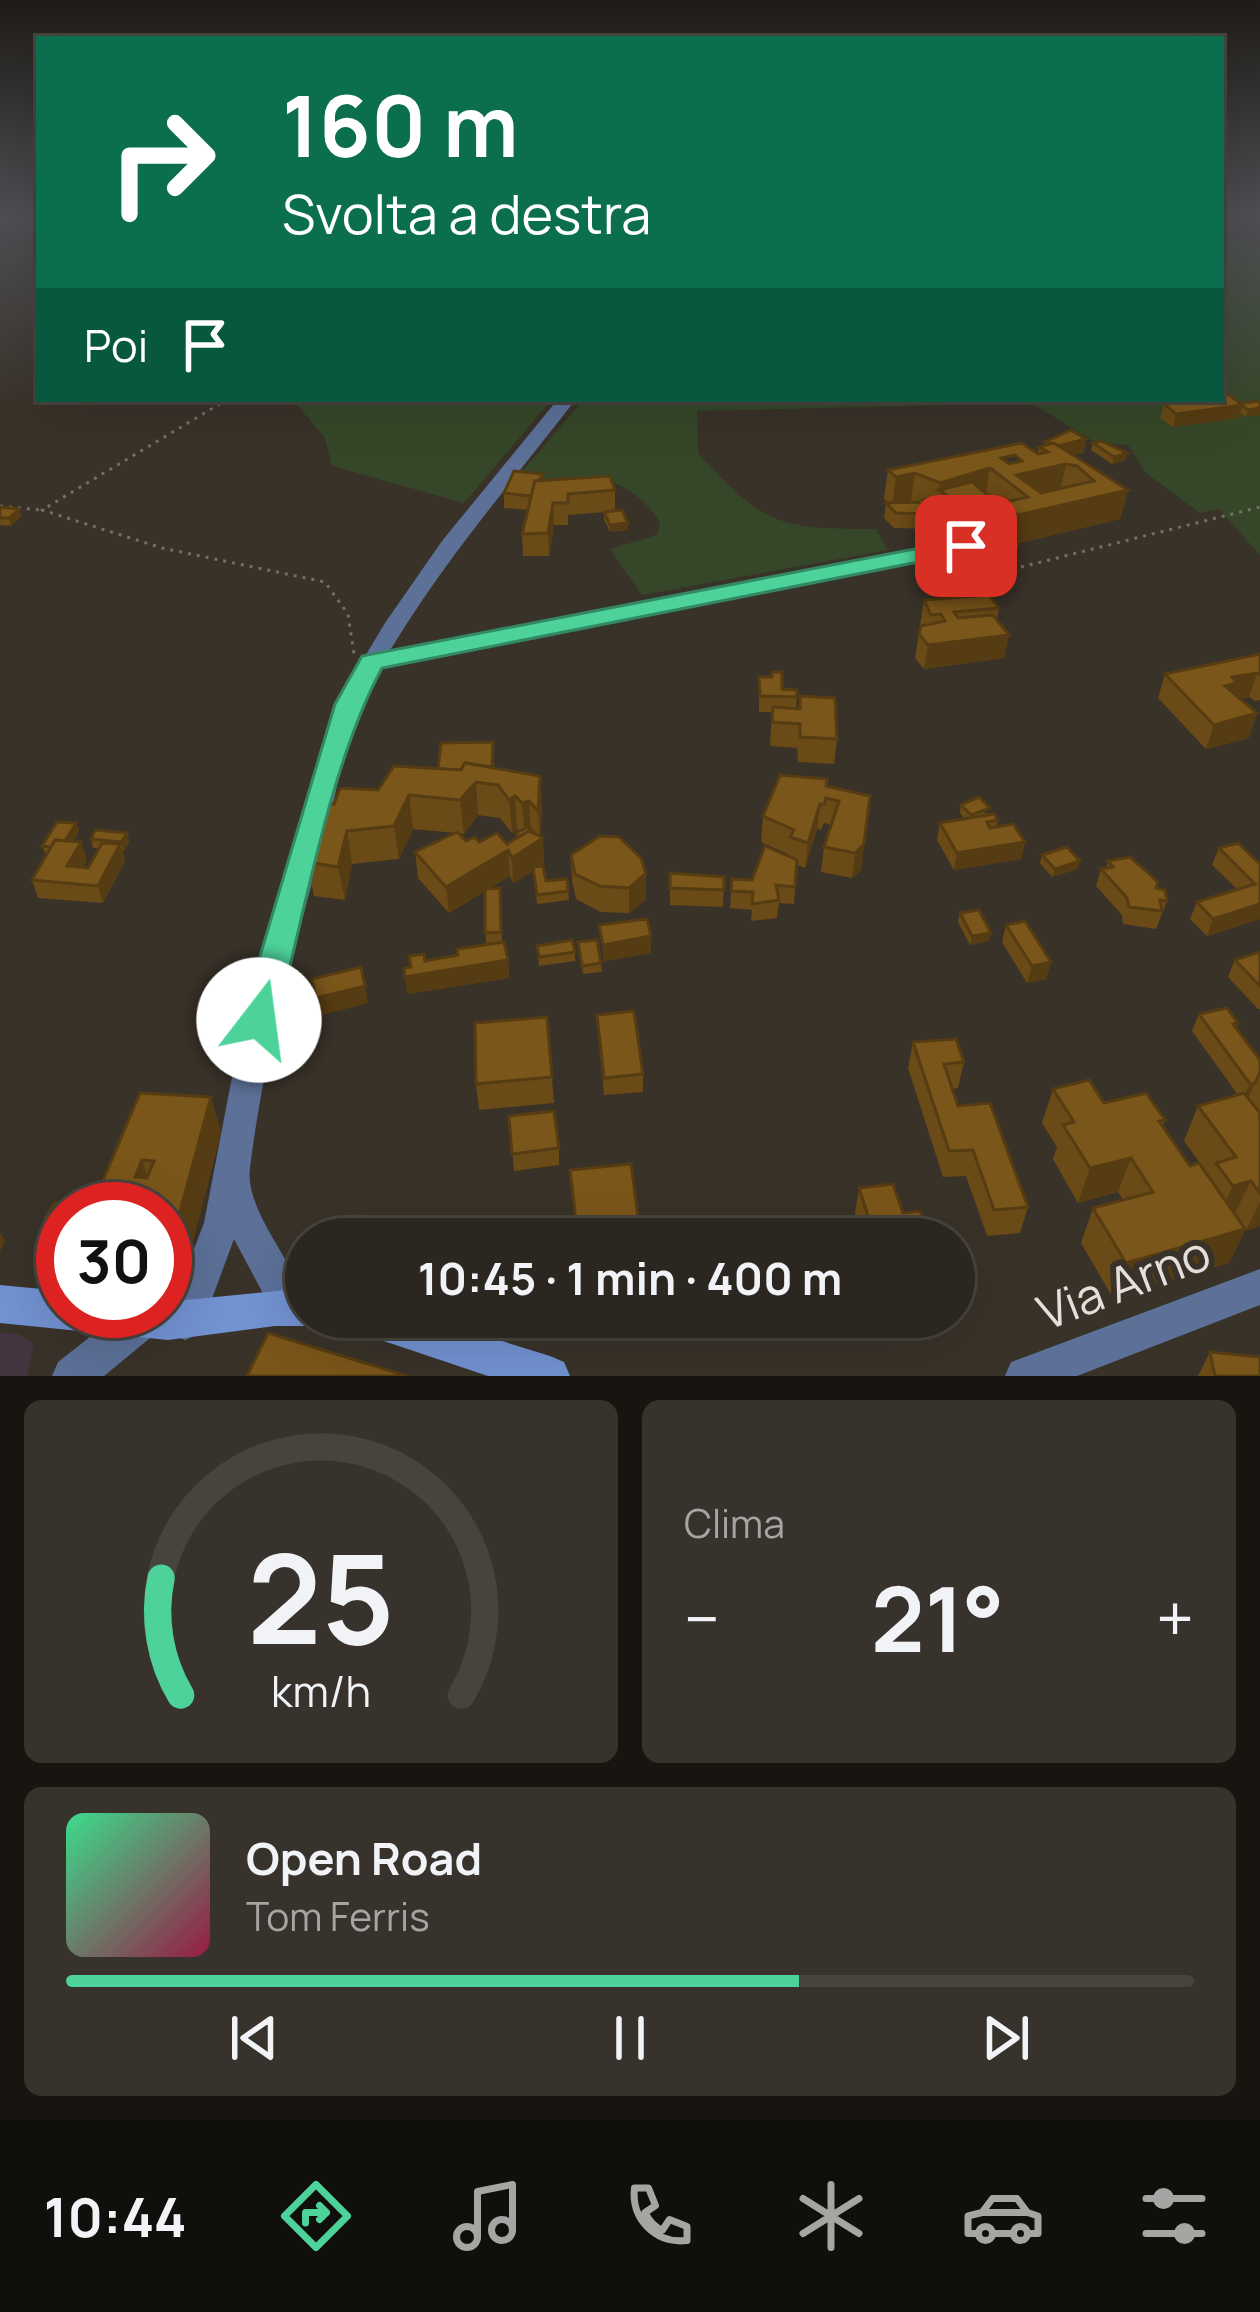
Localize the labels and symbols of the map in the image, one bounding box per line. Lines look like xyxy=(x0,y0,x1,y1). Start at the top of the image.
pin xyxy=(915,495,1017,597)
position arrow xyxy=(196,957,322,1083)
speed limit sign: 30 xyxy=(36,1182,192,1338)
street label: Via Arno xyxy=(1028,1219,1219,1344)

